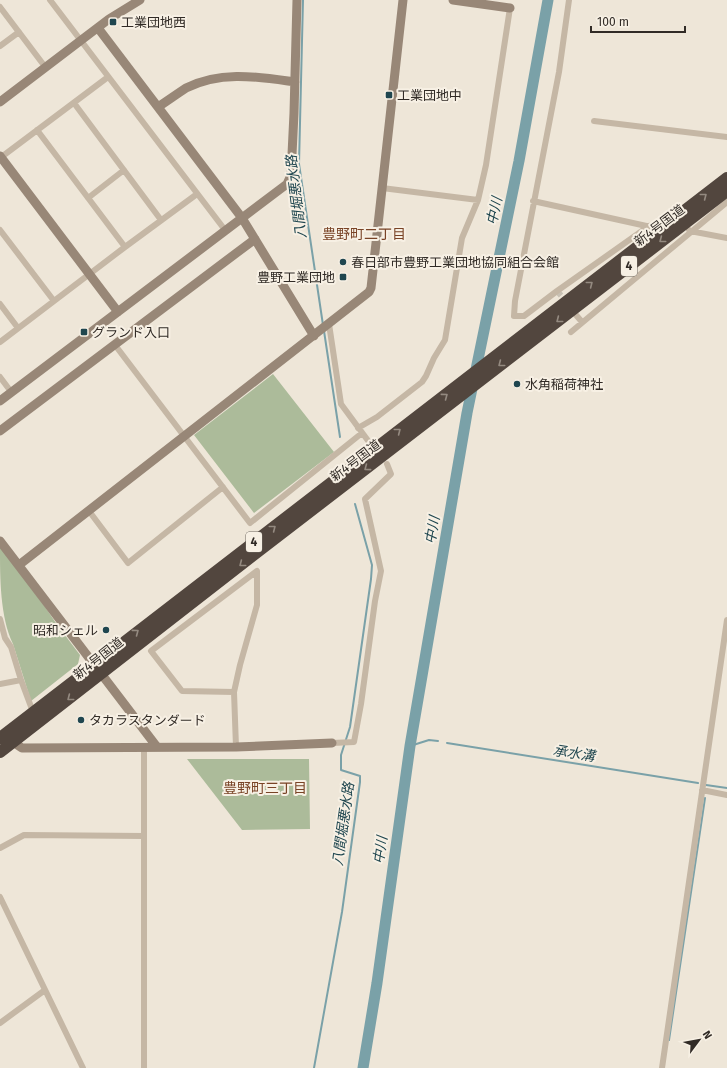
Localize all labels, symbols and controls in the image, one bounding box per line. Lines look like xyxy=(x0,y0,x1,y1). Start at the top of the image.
scale bar xyxy=(591,8,685,34)
place label: 工業団地西 xyxy=(121,15,186,30)
text: 100 m xyxy=(597,15,629,29)
marker: 工業団地西 xyxy=(108,17,118,27)
place label: 工業団地中 xyxy=(397,88,462,103)
marker: 工業団地中 xyxy=(384,90,394,100)
water label: 八間堀悪水路 xyxy=(283,153,310,240)
water label: 中川 xyxy=(483,194,506,227)
one-way arrow xyxy=(699,194,706,201)
street label: 新4号国道 xyxy=(631,202,687,249)
district label: 豊野町二丁目 xyxy=(322,226,406,243)
one-way arrow xyxy=(660,235,667,242)
place label: 春日部市豊野工業団地協同組合会館 xyxy=(351,255,559,270)
road number: 4 xyxy=(621,256,637,276)
marker: 春日部市豊野工業団地協同組合会館 xyxy=(338,257,348,267)
place label: 豊野工業団地 xyxy=(257,270,335,285)
marker: 豊野工業団地 xyxy=(338,272,348,282)
one-way arrow xyxy=(586,281,593,289)
one-way arrow xyxy=(557,315,564,322)
place label: グランド入口 xyxy=(92,325,170,340)
marker: グランド入口 xyxy=(79,327,89,337)
one-way arrow xyxy=(499,360,506,367)
place label: 水角稲荷神社 xyxy=(525,377,603,392)
marker: 水角稲荷神社 xyxy=(512,379,522,389)
one-way arrow xyxy=(440,393,447,400)
one-way arrow xyxy=(393,429,400,436)
street label: 新4号国道 xyxy=(327,437,383,484)
one-way arrow xyxy=(365,463,372,470)
water label: 中川 xyxy=(422,513,444,545)
one-way arrow xyxy=(268,525,275,532)
road number: 4 xyxy=(246,532,262,552)
one-way arrow xyxy=(239,559,246,566)
place label: 昭和シェル xyxy=(33,623,98,638)
marker: 昭和シェル xyxy=(101,625,111,635)
one-way arrow xyxy=(132,629,139,637)
street label: 新4号国道 xyxy=(70,634,126,682)
one-way arrow xyxy=(68,693,75,700)
place label: タカラスタンダード xyxy=(89,713,206,728)
marker: タカラスタンダード xyxy=(76,715,86,725)
water label: 承水溝 xyxy=(552,742,598,765)
district label: 豊野町三丁目 xyxy=(223,780,307,797)
water label: 八間堀悪水路 xyxy=(329,780,358,867)
water label: 中川 xyxy=(370,833,391,865)
north arrow xyxy=(679,1020,719,1060)
text: N xyxy=(700,1028,715,1042)

